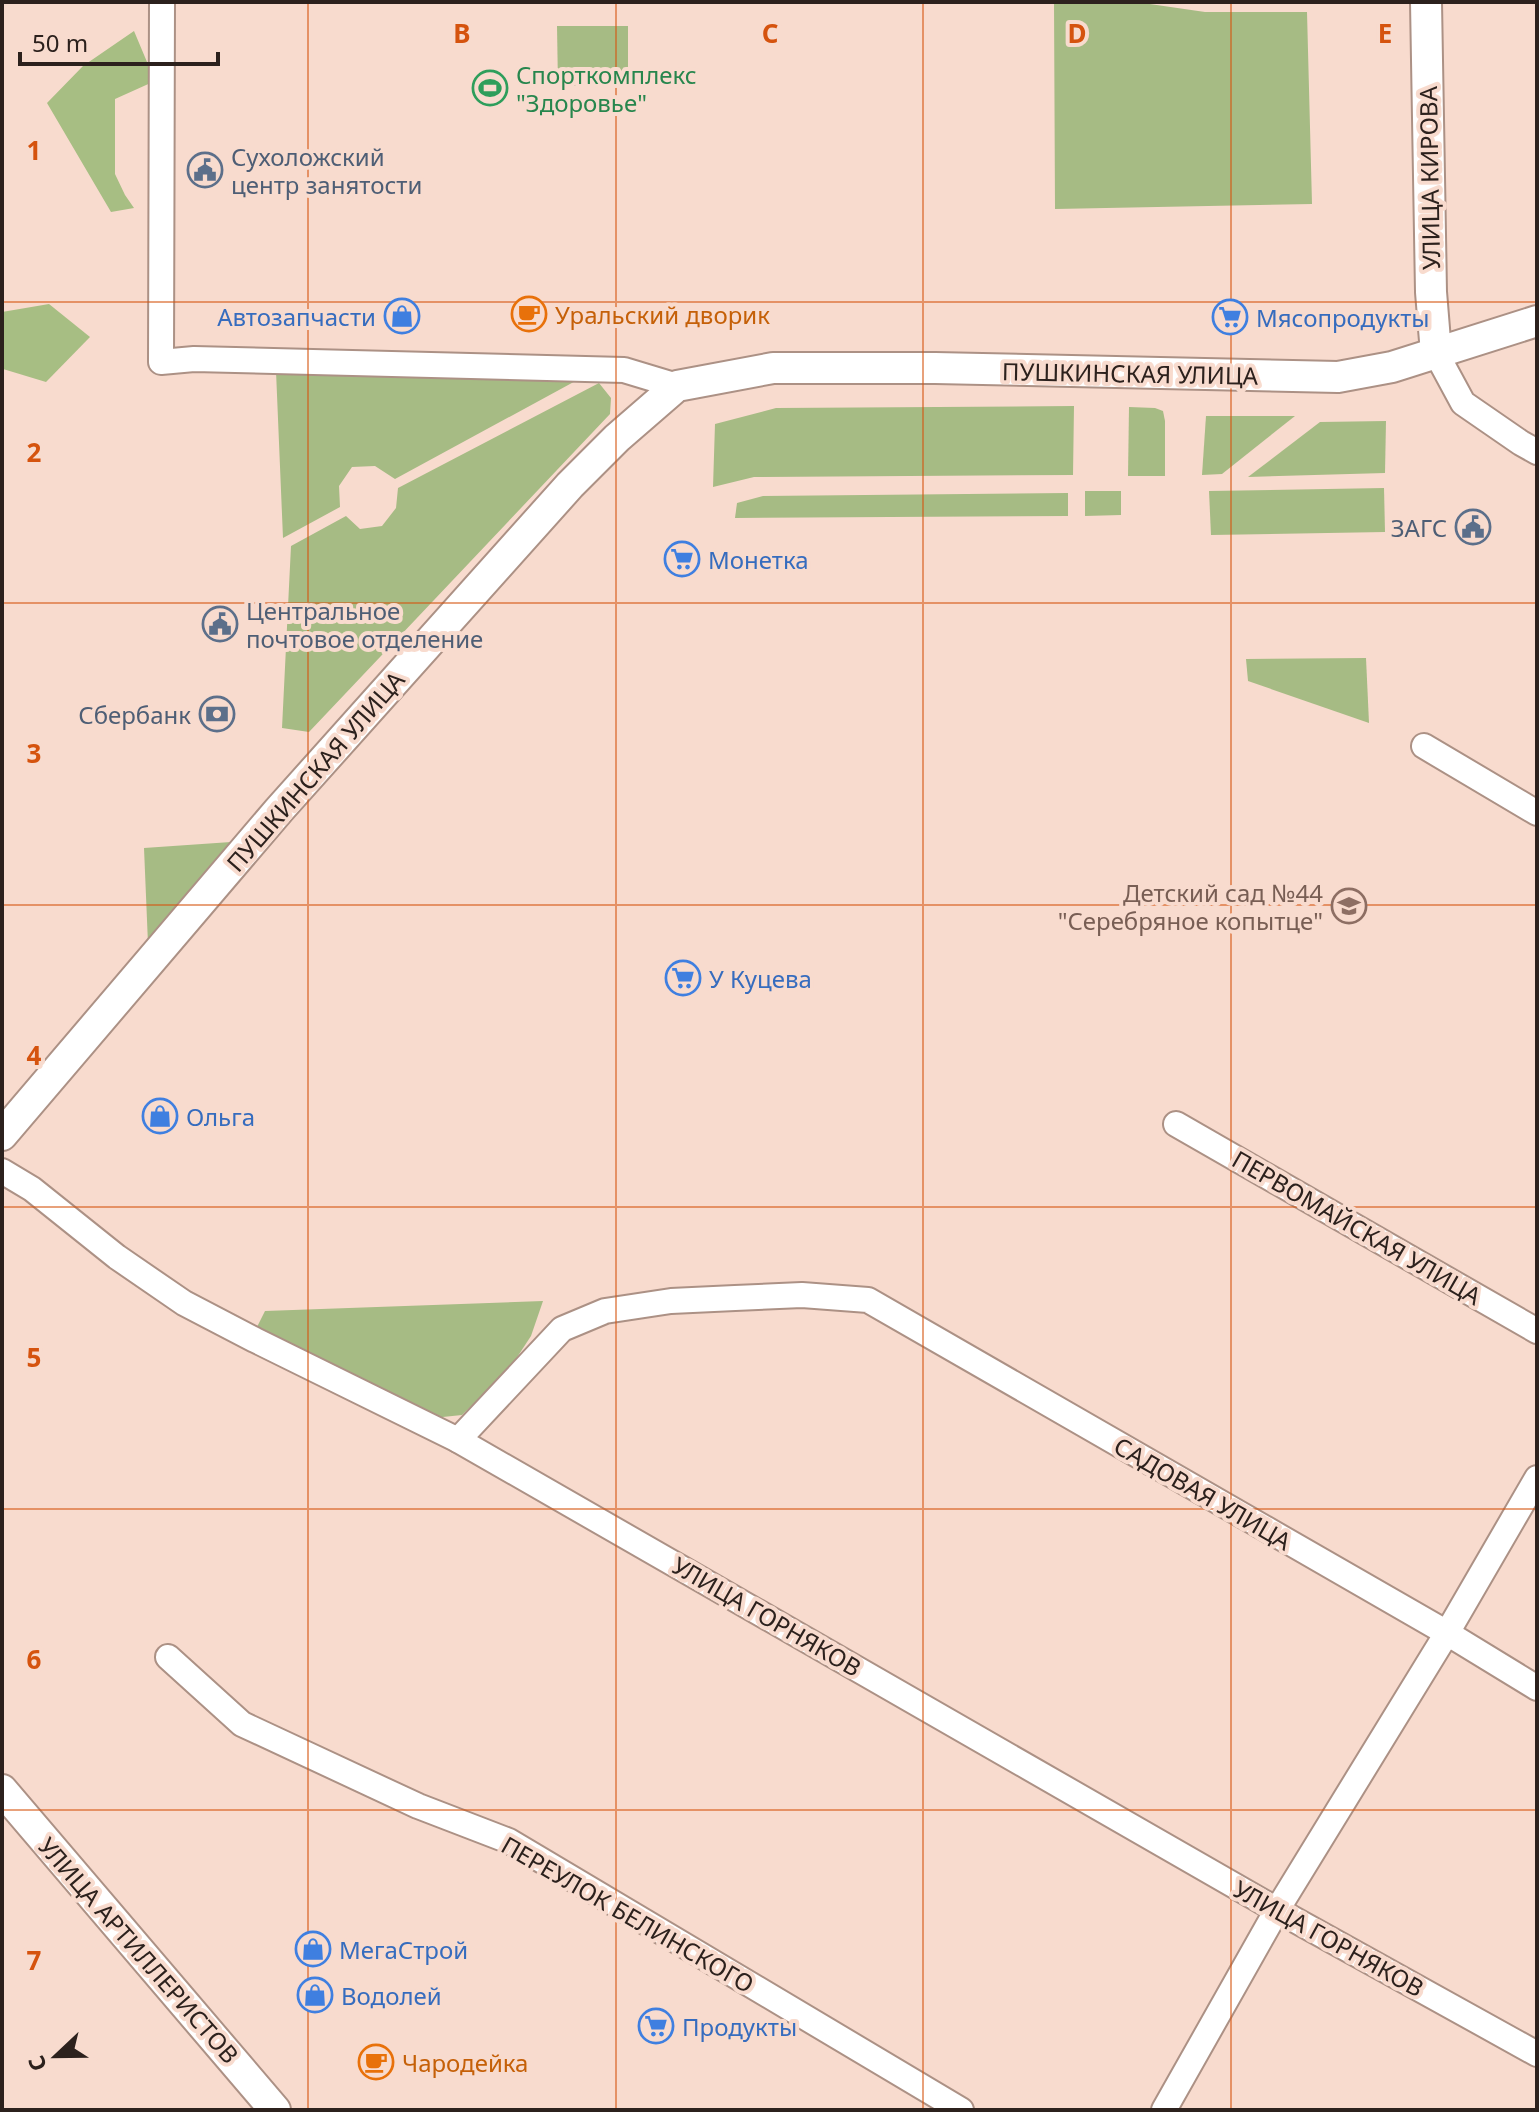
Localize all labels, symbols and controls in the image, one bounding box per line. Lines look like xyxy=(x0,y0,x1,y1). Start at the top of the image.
text: B xyxy=(453,15,471,51)
text: C xyxy=(762,15,778,51)
text: D xyxy=(1067,15,1087,51)
text: E xyxy=(1378,15,1392,51)
scale bar xyxy=(20,16,218,66)
text: 50 m xyxy=(32,26,88,59)
place label: Спорткомплекс "Здоровье" xyxy=(516,58,697,119)
sports icon: Спорткомплекс "Здоровье" xyxy=(471,69,509,107)
street label: УЛИЦА КИРОВА xyxy=(1411,85,1447,270)
text: 1 xyxy=(27,132,41,168)
place label: Сухоложский центр занятости xyxy=(231,140,422,201)
public building icon: Сухоложский центр занятости xyxy=(186,151,224,189)
cafe icon: Уральский дворик xyxy=(510,295,548,333)
shop icon: Автозапчасти xyxy=(383,297,421,335)
place label: Уральский дворик xyxy=(555,298,770,331)
supermarket icon: Мясопродукты xyxy=(1211,298,1249,336)
place label: Автозапчасти xyxy=(217,300,376,333)
place label: Мясопродукты xyxy=(1256,301,1430,334)
street label: ПУШКИНСКАЯ УЛИЦА xyxy=(1002,354,1259,392)
text: 2 xyxy=(27,434,42,470)
public building icon: ЗАГС xyxy=(1454,508,1492,546)
place label: ЗАГС xyxy=(1391,511,1447,544)
supermarket icon: Монетка xyxy=(663,540,701,578)
place label: Монетка xyxy=(708,543,809,576)
place label: Центральное почтовое отделение xyxy=(246,594,483,655)
public building icon: Центральное почтовое отделение xyxy=(201,605,239,643)
street label: ПУШКИНСКАЯ УЛИЦА xyxy=(219,663,412,878)
bank icon: Сбербанк xyxy=(198,695,236,733)
place label: Сбербанк xyxy=(78,698,191,731)
text: 3 xyxy=(27,735,41,771)
place label: Детский сад №44 "Серебряное копытце" xyxy=(1058,876,1323,937)
school or university icon: Детский сад №44 "Серебряное копытце" xyxy=(1330,887,1368,925)
supermarket icon: У Куцева xyxy=(664,959,702,997)
place label: У Куцева xyxy=(709,962,812,995)
text: 4 xyxy=(27,1037,42,1073)
shop icon: Ольга xyxy=(141,1097,179,1135)
place label: Ольга xyxy=(186,1100,255,1133)
street label: ПЕРВОМАЙСКАЯ УЛИЦА xyxy=(1226,1142,1488,1312)
text: 5 xyxy=(27,1339,41,1375)
street label: САДОВАЯ УЛИЦА xyxy=(1108,1429,1298,1558)
street label: УЛИЦА ГОРНЯКОВ xyxy=(667,1548,867,1684)
text: 6 xyxy=(27,1641,42,1677)
street label: ПЕРЕУЛОК БЕЛИНСКОГО xyxy=(496,1828,760,2000)
street label: УЛИЦА АРТИЛЛЕРИСТОВ xyxy=(33,1831,245,2069)
street label: УЛИЦА ГОРНЯКОВ xyxy=(1228,1872,1430,2004)
shop icon: МегаСтрой xyxy=(294,1930,332,1968)
place label: МегаСтрой xyxy=(339,1933,468,1966)
text: 7 xyxy=(27,1942,42,1978)
shop icon: Водолей xyxy=(296,1976,334,2014)
place label: Водолей xyxy=(341,1979,442,2012)
supermarket icon: Продукты xyxy=(637,2007,675,2045)
place label: Продукты xyxy=(682,2010,797,2043)
north arrow xyxy=(16,2016,96,2096)
cafe icon: Чародейка xyxy=(357,2043,395,2081)
place label: Чародейка xyxy=(402,2046,528,2079)

